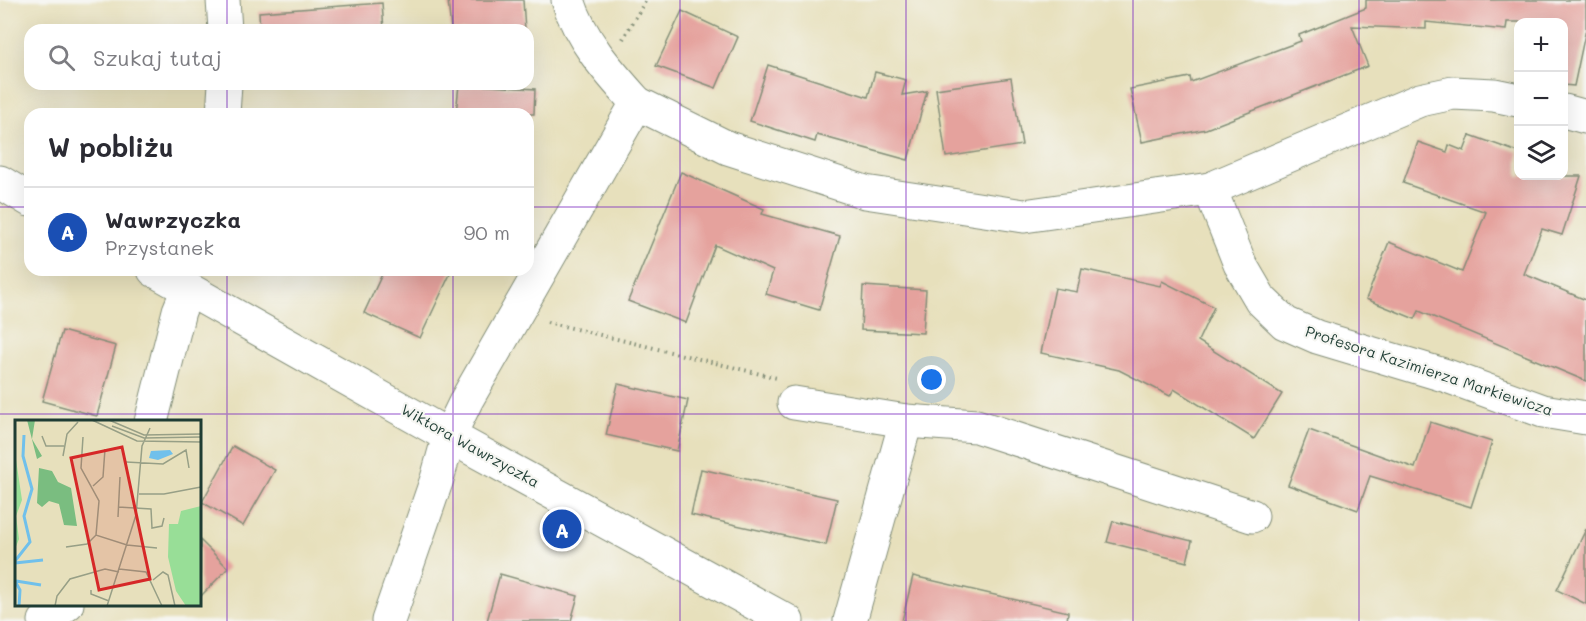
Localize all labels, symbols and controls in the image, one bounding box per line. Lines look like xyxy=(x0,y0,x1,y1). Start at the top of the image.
map controls xyxy=(1514,18,1568,180)
button: + xyxy=(1514,18,1568,72)
search box xyxy=(24,24,534,90)
icon: search xyxy=(45,41,78,74)
text: Szukaj tutaj xyxy=(93,43,222,72)
button: − xyxy=(1514,72,1568,126)
button: layers xyxy=(1514,126,1568,180)
text: W pobliżu xyxy=(48,130,174,164)
text: Wawrzyczka xyxy=(105,205,241,234)
text: A xyxy=(61,219,74,245)
text: 90 m xyxy=(464,219,510,245)
text: Przystanek xyxy=(105,234,214,260)
street label: Profesora Kazimierza Markiewicza xyxy=(1303,320,1556,420)
your location xyxy=(917,365,946,394)
street label: Wiktora Wawrzyczka xyxy=(398,399,543,492)
inset map xyxy=(15,420,201,606)
pin: A xyxy=(542,506,582,552)

